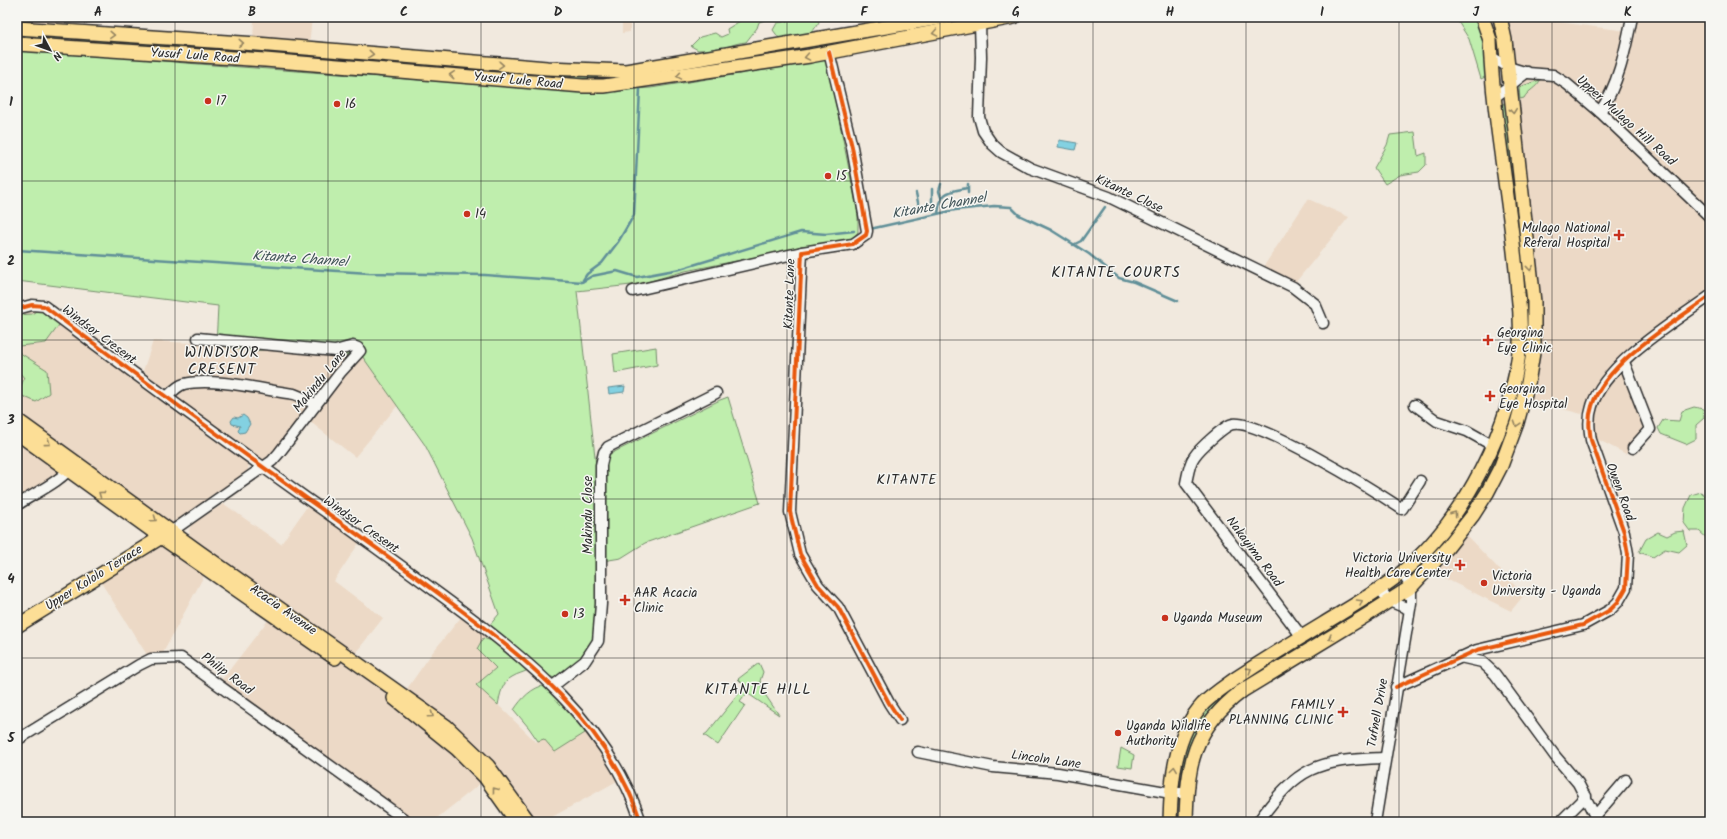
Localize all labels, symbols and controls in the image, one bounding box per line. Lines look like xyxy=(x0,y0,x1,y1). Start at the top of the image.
text: A xyxy=(94,2,102,23)
text: B xyxy=(248,2,256,23)
text: C xyxy=(400,2,408,23)
text: D xyxy=(554,2,563,23)
text: E xyxy=(706,2,714,23)
text: F xyxy=(860,2,868,23)
text: G xyxy=(1012,2,1020,23)
text: H xyxy=(1166,2,1175,23)
text: I xyxy=(1320,2,1324,23)
text: J xyxy=(1473,2,1480,23)
text: K xyxy=(1624,2,1632,23)
one-way arrow xyxy=(932,28,938,36)
north arrow xyxy=(30,30,70,70)
one-way arrow xyxy=(109,30,115,39)
one-way arrow xyxy=(238,39,244,48)
street label: Yusuf Lule Road xyxy=(150,42,241,70)
text: N xyxy=(48,47,66,64)
one-way arrow xyxy=(368,49,374,58)
one-way arrow xyxy=(804,52,810,60)
one-way arrow xyxy=(498,60,504,69)
street label: Yusuf Lule Road xyxy=(473,67,564,95)
street label: Upper Mulago Hill Road xyxy=(1571,70,1681,172)
one-way arrow xyxy=(449,71,455,80)
one-way arrow xyxy=(676,71,682,80)
place label: 17 xyxy=(216,91,227,112)
text: 1 xyxy=(9,92,13,113)
place label: 16 xyxy=(345,94,356,115)
marker: 17 xyxy=(203,96,213,106)
marker: 16 xyxy=(332,99,342,109)
one-way arrow xyxy=(1508,108,1517,114)
place label: 15 xyxy=(836,166,848,187)
street label: Kitante Close xyxy=(1091,169,1167,219)
marker: 15 xyxy=(823,171,833,181)
water label: Kitante Channel xyxy=(890,186,990,225)
place label: 14 xyxy=(475,204,486,225)
marker: 14 xyxy=(462,209,472,219)
place label: Mulago National Referal Hospital xyxy=(1522,218,1610,254)
marker: Mulago National Referal Hospital xyxy=(1613,229,1625,241)
water label: Kitante Channel xyxy=(252,245,351,273)
text: 2 xyxy=(7,251,15,272)
street label: Kitante Lane xyxy=(778,258,802,330)
district label: KITANTE COURTS xyxy=(1051,261,1181,285)
one-way arrow xyxy=(1525,265,1534,271)
street label: Windsor Cresent xyxy=(57,300,142,371)
place label: Georgina Eye Clinic xyxy=(1497,323,1552,359)
marker: Georgina Eye Clinic xyxy=(1482,334,1494,346)
district label: WINDISOR CRESENT xyxy=(185,341,259,382)
street label: Makindu Lane xyxy=(288,345,352,417)
place label: Georgina Eye Hospital xyxy=(1499,379,1568,415)
marker: Georgina Eye Hospital xyxy=(1484,390,1496,402)
text: 3 xyxy=(6,410,15,431)
one-way arrow xyxy=(1513,420,1522,427)
one-way arrow xyxy=(44,438,51,445)
street label: Owen Road xyxy=(1600,460,1640,525)
district label: KITANTE xyxy=(877,469,937,491)
street label: Makindu Close xyxy=(578,476,599,554)
street label: Windsor Cresent xyxy=(319,491,404,560)
one-way arrow xyxy=(99,492,106,499)
one-way arrow xyxy=(1449,511,1457,518)
street label: Nakayima Road xyxy=(1220,512,1288,592)
one-way arrow xyxy=(150,514,157,522)
street label: Upper Kololo Terrace xyxy=(41,539,147,616)
place label: Victoria University Health Care Center xyxy=(1345,548,1452,584)
marker: Victoria University Health Care Center xyxy=(1454,559,1466,571)
place label: Victoria University - Uganda xyxy=(1492,566,1601,602)
text: 4 xyxy=(7,569,15,590)
marker: Victoria University - Uganda xyxy=(1479,578,1489,588)
street label: Acacia Avenue xyxy=(245,579,321,641)
place label: AAR Acacia Clinic xyxy=(634,583,697,619)
marker: AAR Acacia Clinic xyxy=(619,594,631,606)
one-way arrow xyxy=(1356,599,1363,606)
place label: 13 xyxy=(573,604,585,625)
place label: Uganda Museum xyxy=(1173,608,1262,629)
marker: 13 xyxy=(560,609,570,619)
marker: Uganda Museum xyxy=(1160,613,1170,623)
one-way arrow xyxy=(1328,633,1335,640)
street label: Philip Road xyxy=(196,647,258,701)
one-way arrow xyxy=(1245,667,1252,674)
street label: Tufnell Drive xyxy=(1362,677,1394,749)
district label: KITANTE HILL xyxy=(705,678,811,702)
place label: FAMILY PLANNING CLINIC xyxy=(1229,695,1335,731)
marker: FAMILY PLANNING CLINIC xyxy=(1337,706,1349,718)
one-way arrow xyxy=(427,710,434,717)
place label: Uganda Wildlife Authority xyxy=(1126,716,1211,752)
text: 5 xyxy=(7,728,16,749)
marker: Uganda Wildlife Authority xyxy=(1113,728,1123,738)
street label: Lincoln Lane xyxy=(1010,745,1082,775)
one-way arrow xyxy=(1169,766,1178,772)
one-way arrow xyxy=(492,788,499,795)

